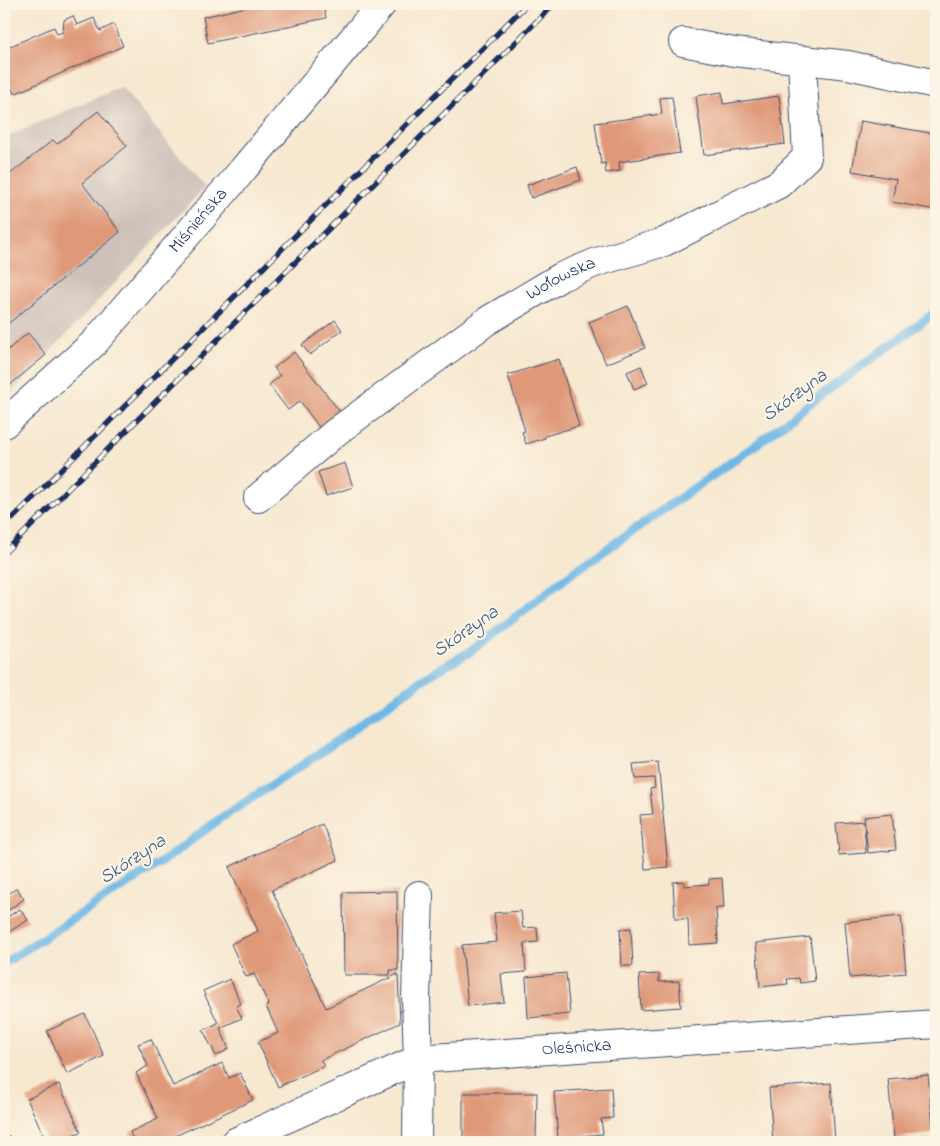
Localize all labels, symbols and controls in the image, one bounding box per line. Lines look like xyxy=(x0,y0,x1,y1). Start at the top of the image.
street label: Miśnieńska xyxy=(163,183,235,260)
street label: Wołowska xyxy=(522,251,600,308)
water label: Skórzyna xyxy=(757,363,834,429)
water label: Skórzyna xyxy=(428,599,505,664)
water label: Skórzyna xyxy=(94,828,172,892)
street label: Oleśnicka xyxy=(541,1033,612,1064)

